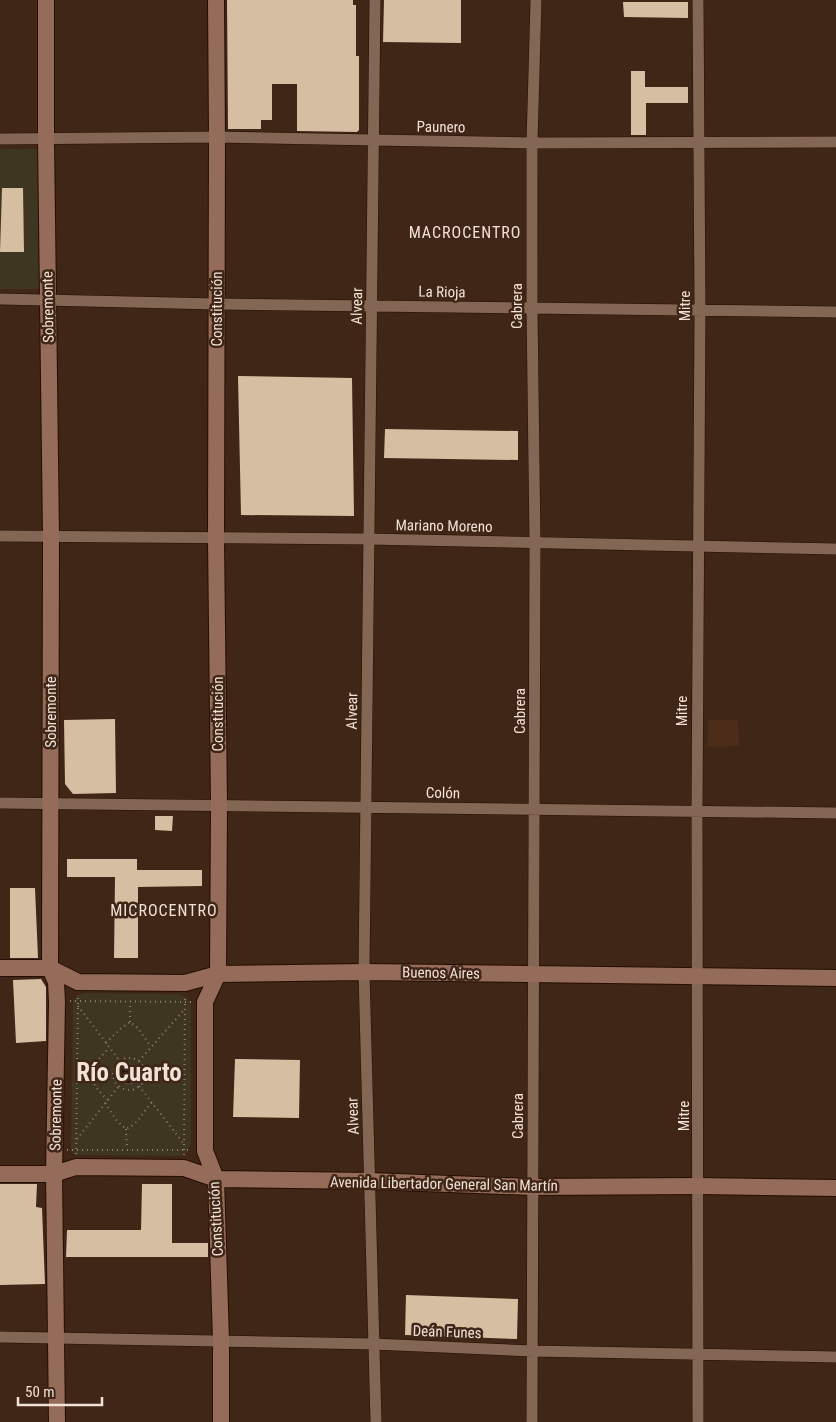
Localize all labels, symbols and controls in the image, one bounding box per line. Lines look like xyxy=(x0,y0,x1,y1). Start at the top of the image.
street label: Paunero xyxy=(416,118,466,136)
district label: MACROCENTRO xyxy=(409,223,521,242)
street label: Sobremonte xyxy=(38,271,58,343)
street label: Constitución xyxy=(208,272,226,346)
street label: La Rioja xyxy=(418,283,466,301)
street label: Cabrera xyxy=(508,283,526,329)
street label: Alvear xyxy=(348,287,366,325)
street label: Mitre xyxy=(676,291,694,321)
street label: Mariano Moreno xyxy=(395,516,493,536)
street label: Sobremonte xyxy=(42,676,60,748)
street label: Constitución xyxy=(209,677,227,751)
street label: Cabrera xyxy=(511,688,529,734)
street label: Alvear xyxy=(343,692,361,730)
street label: Mitre xyxy=(673,696,691,726)
street label: Colón xyxy=(426,784,460,802)
district label: MICROCENTRO xyxy=(110,901,218,920)
street label: Buenos Aires xyxy=(402,963,480,983)
district label: Río Cuarto xyxy=(76,1058,182,1087)
street label: Sobremonte xyxy=(46,1079,66,1151)
street label: Cabrera xyxy=(509,1093,527,1139)
street label: Alvear xyxy=(343,1097,363,1135)
street label: Mitre xyxy=(675,1101,693,1131)
street label: Avenida Libertador General San Martín xyxy=(330,1173,558,1195)
street label: Constitución xyxy=(205,1181,227,1257)
street label: Deán Funes xyxy=(412,1322,482,1342)
scale bar xyxy=(18,1374,101,1406)
text: 50 m xyxy=(25,1383,55,1401)

